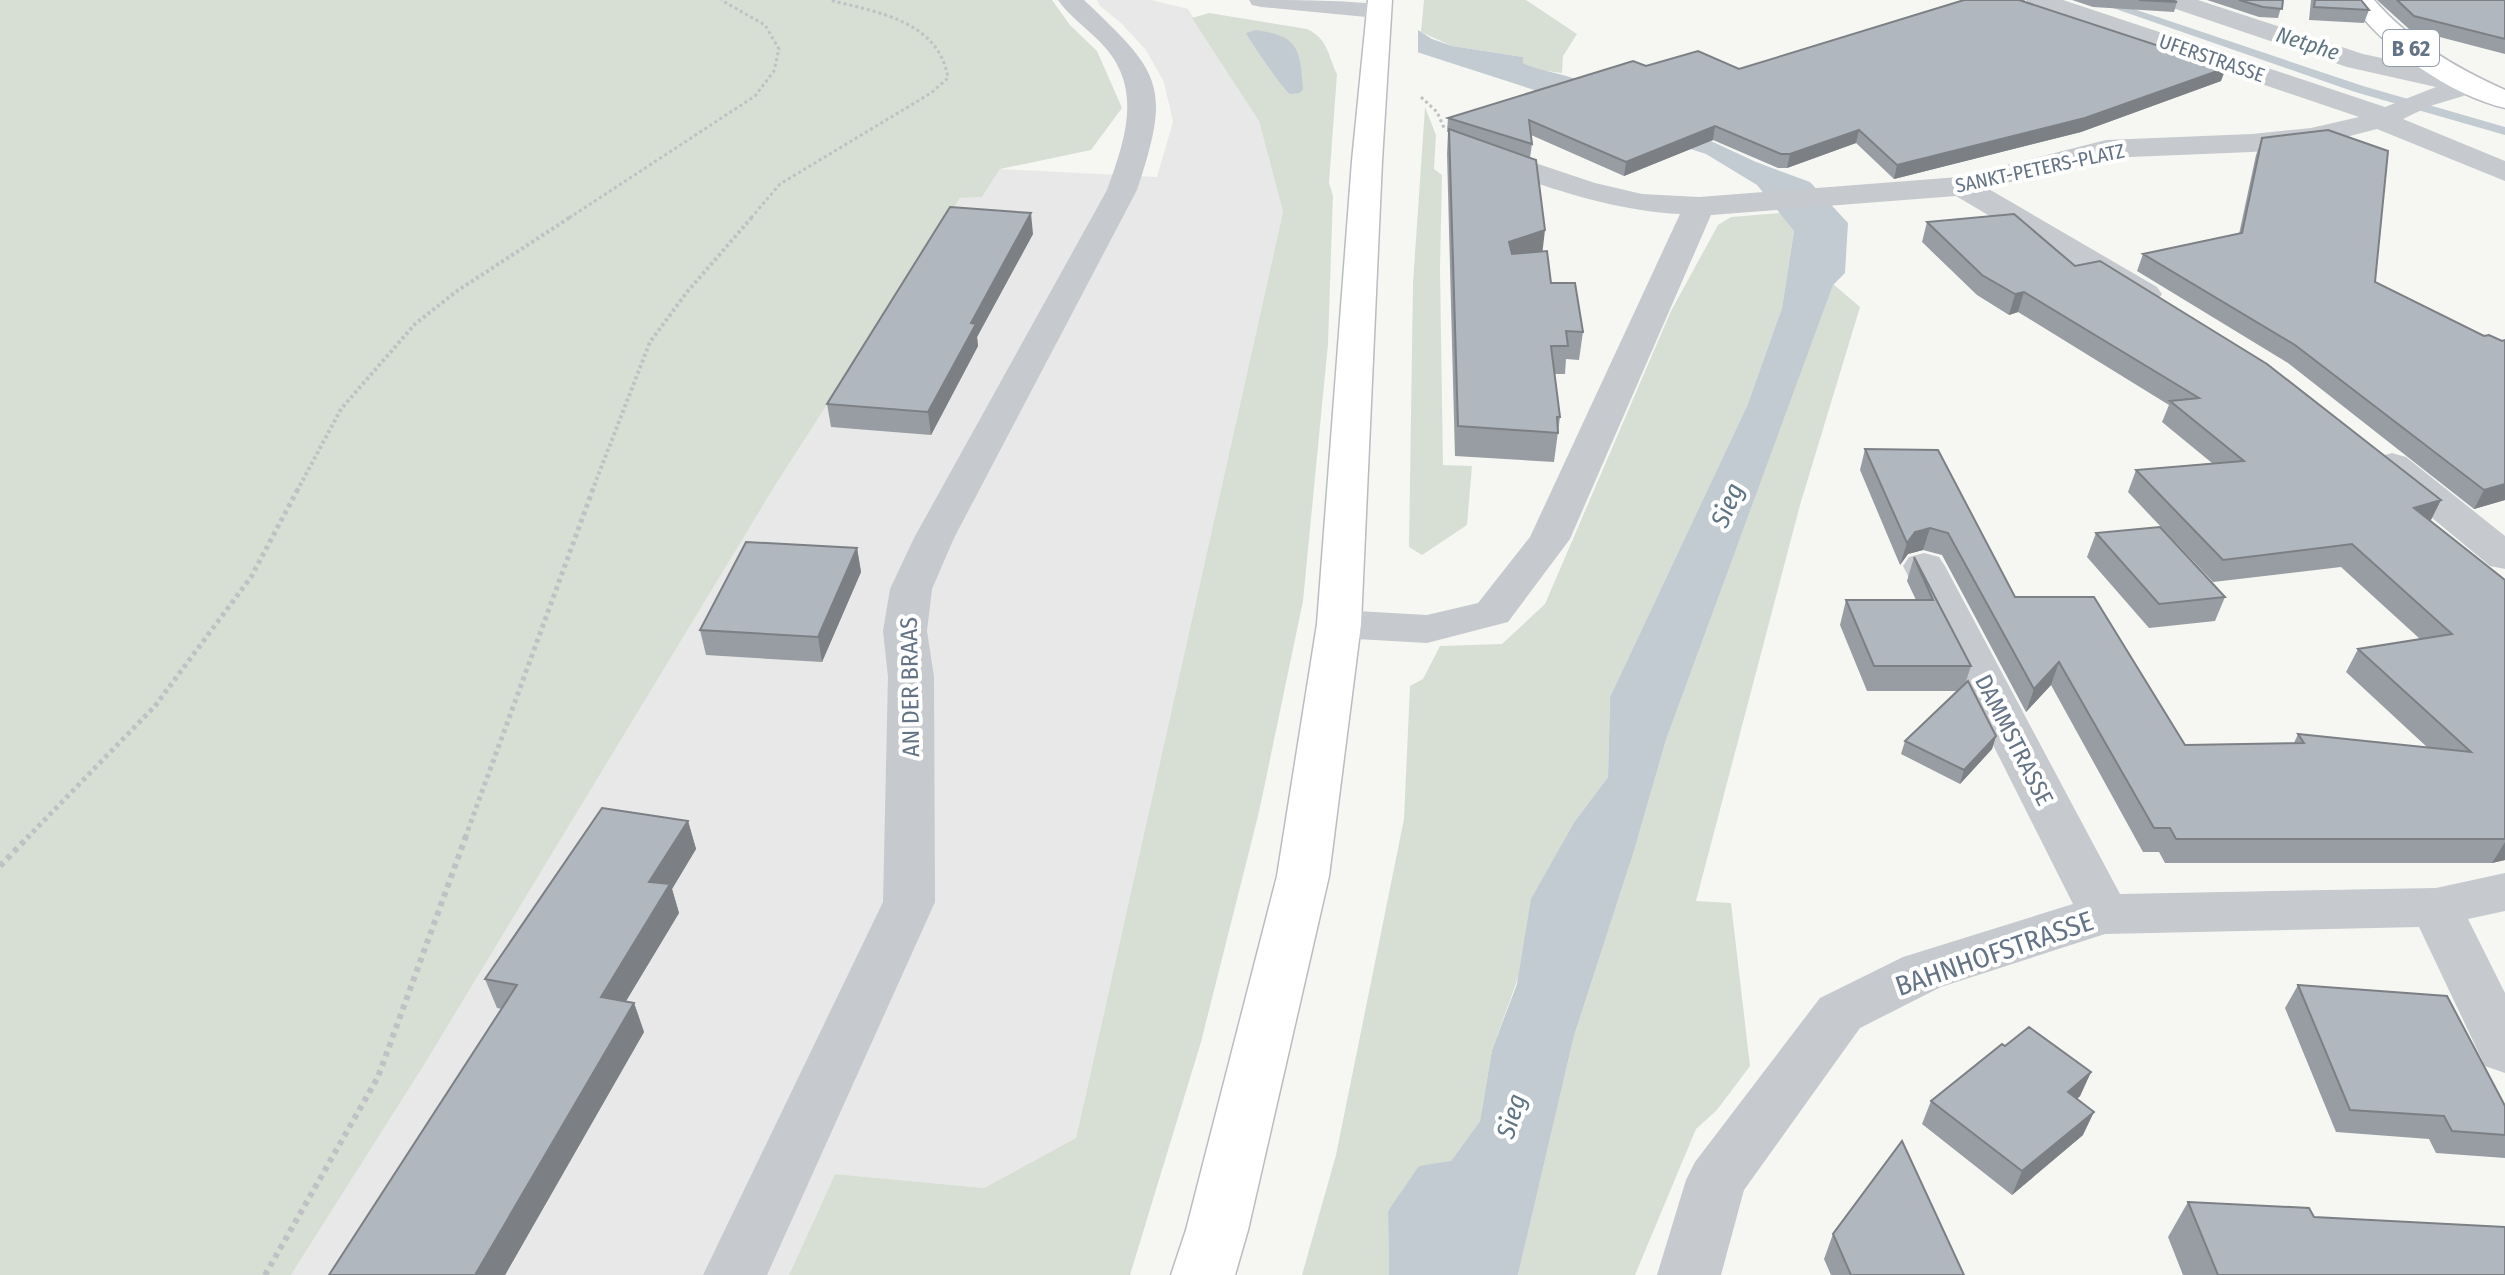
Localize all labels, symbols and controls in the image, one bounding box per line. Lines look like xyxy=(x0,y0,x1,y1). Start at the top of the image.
water label: Netphe xyxy=(2273,21,2343,66)
street label: UFERSTRASSE xyxy=(2156,29,2268,87)
road number: B 62 xyxy=(2383,30,2439,66)
street label: SANKT-PETERS-PLATZ xyxy=(1953,138,2127,198)
water label: Sieg xyxy=(1704,478,1751,533)
street label: AN DER BRAAS xyxy=(895,617,925,757)
street label: DAMMSTRASSE xyxy=(1969,670,2059,810)
street label: BAHNHOFSTRASSE xyxy=(1891,904,2097,1003)
water label: Sieg xyxy=(1490,1090,1533,1143)

